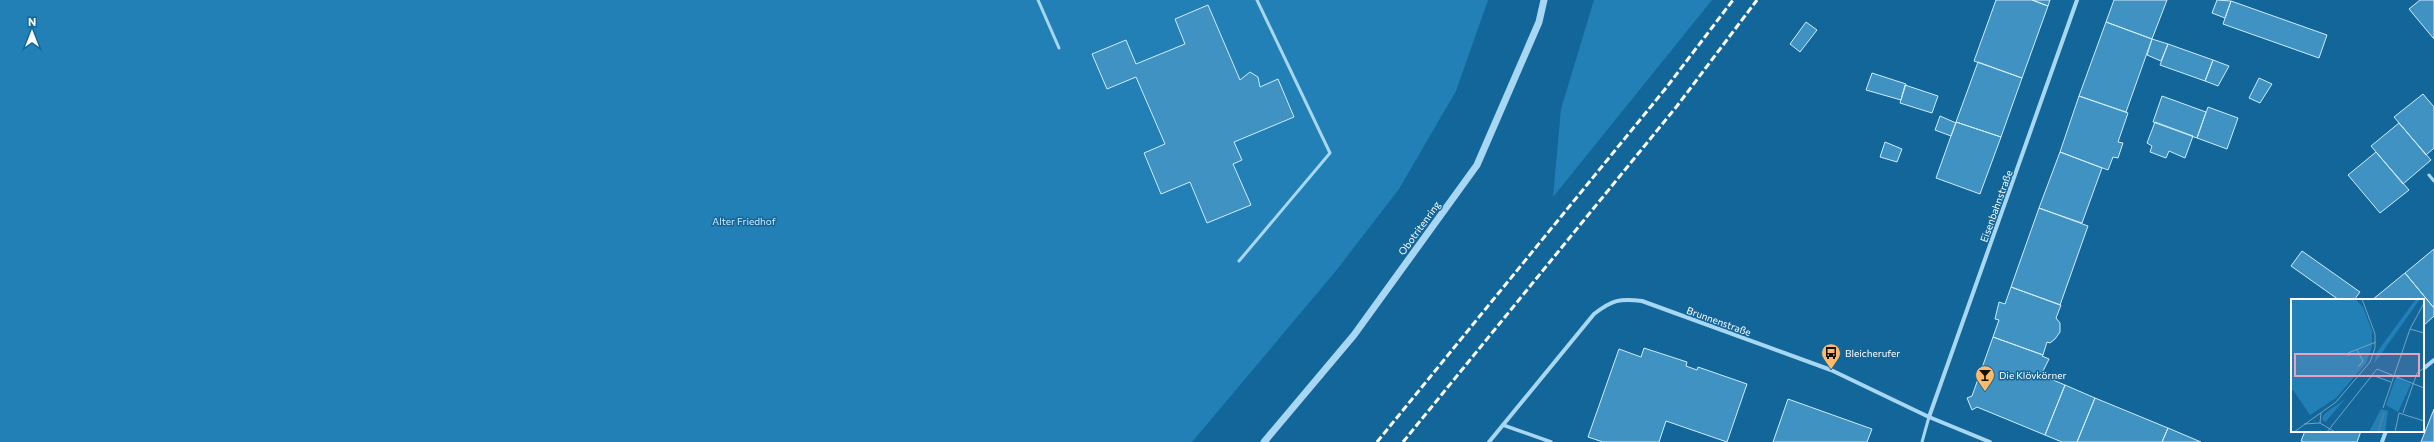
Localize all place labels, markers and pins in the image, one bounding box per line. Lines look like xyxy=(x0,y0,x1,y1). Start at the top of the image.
bus stop icon: Bleicherufer xyxy=(1820,342,1842,370)
place label: Bleicherufer xyxy=(1845,347,1900,359)
bar icon: Die Klövkörner xyxy=(1974,364,1996,392)
place label: Die Klövkörner xyxy=(1999,369,2066,381)

